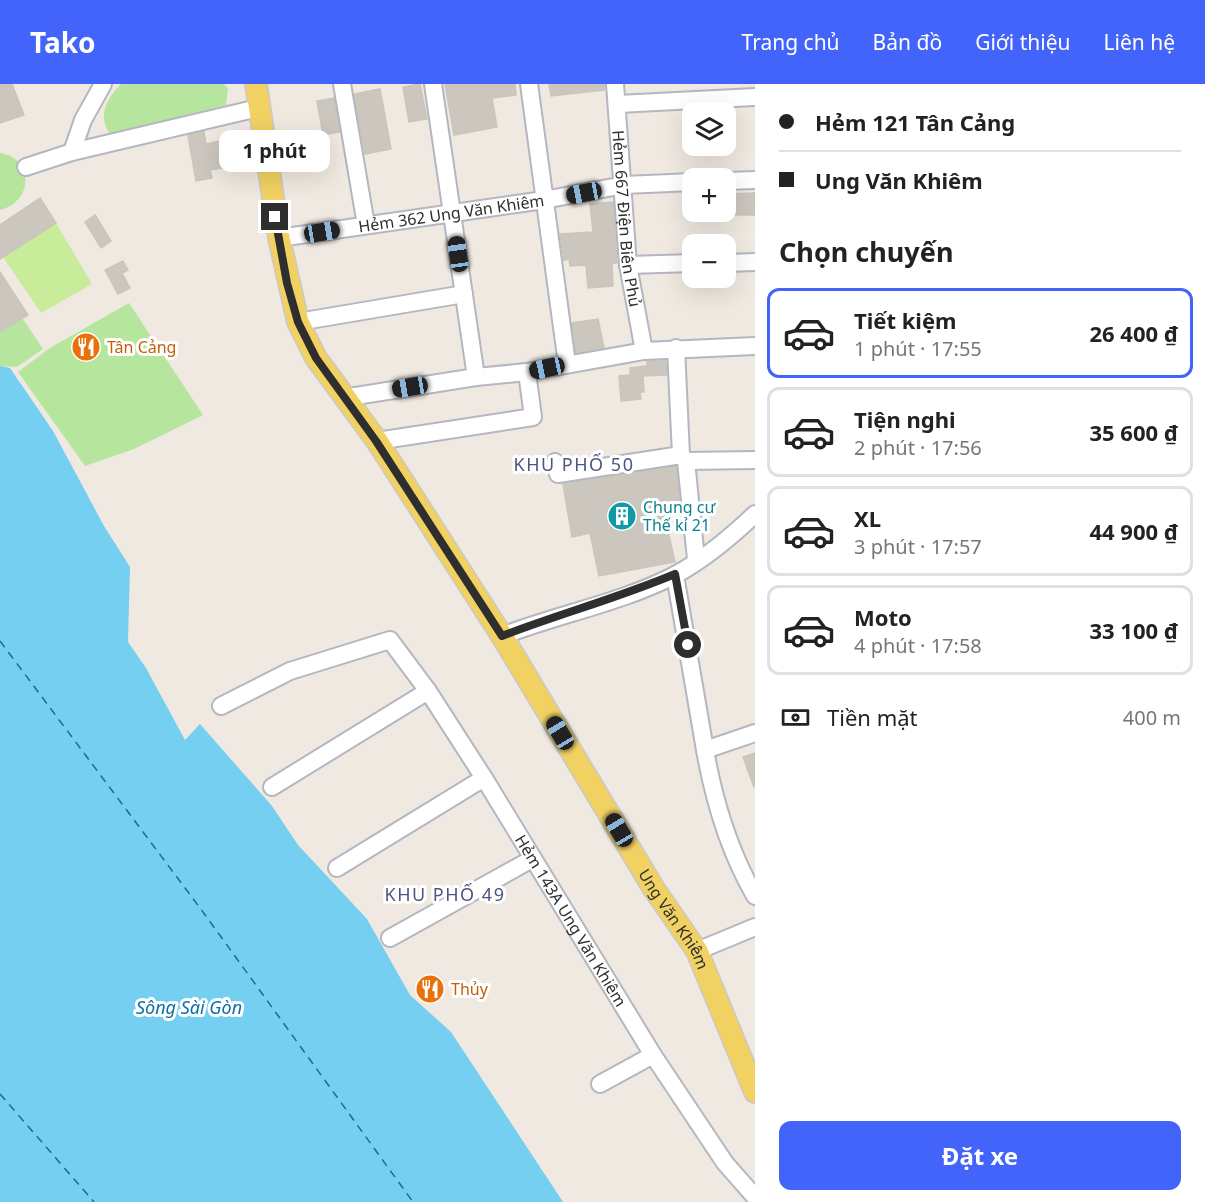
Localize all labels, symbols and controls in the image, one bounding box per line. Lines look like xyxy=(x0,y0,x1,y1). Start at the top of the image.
text: Tako xyxy=(30,23,96,61)
text: Trang chủ xyxy=(742,28,840,56)
text: Bản đồ xyxy=(873,28,942,56)
text: Giới thiệu xyxy=(975,28,1070,56)
text: Liên hệ xyxy=(1103,28,1175,56)
map controls xyxy=(682,102,736,288)
button: layers xyxy=(682,102,736,156)
text: Hẻm 121 Tân Cảng xyxy=(815,107,1015,137)
street label: Hẻm 667 Điện Biên Phủ xyxy=(607,129,647,309)
callout: 1 phút xyxy=(220,130,330,172)
text: 1 phút xyxy=(243,137,306,164)
text: Ung Văn Khiêm xyxy=(815,165,983,195)
button: + xyxy=(682,168,736,222)
car xyxy=(565,181,603,205)
street label: Hẻm 362 Ung Văn Khiêm xyxy=(357,189,546,238)
route end xyxy=(261,203,288,230)
car xyxy=(303,220,341,244)
text: Chọn chuyến xyxy=(779,233,953,270)
button: − xyxy=(682,234,736,288)
car xyxy=(447,235,469,273)
text: Tiết kiệm xyxy=(854,305,956,335)
icon: car xyxy=(782,306,836,360)
text: 26 400 ₫ xyxy=(1089,318,1178,348)
restaurant icon: Tân Cảng xyxy=(70,331,102,363)
text: 1 phút · 17:55 xyxy=(854,335,982,362)
place label: Tân Cảng xyxy=(107,336,176,358)
car xyxy=(528,355,566,381)
car xyxy=(391,375,429,399)
text: Tiện nghi xyxy=(854,404,956,434)
icon: car xyxy=(782,405,836,459)
text: 35 600 ₫ xyxy=(1089,417,1178,447)
text: 2 phút · 17:56 xyxy=(854,434,982,461)
district label: KHU PHỐ 50 xyxy=(514,452,634,476)
place label: Chung cư Thế kỉ 21 xyxy=(643,496,716,536)
building icon: Chung cư Thế kỉ 21 xyxy=(606,500,638,532)
text: XL xyxy=(854,503,881,533)
icon: car xyxy=(782,504,836,558)
text: 44 900 ₫ xyxy=(1089,516,1178,546)
text: 3 phút · 17:57 xyxy=(854,533,982,560)
text: Moto xyxy=(854,602,912,632)
icon: car xyxy=(782,603,836,657)
text: 33 100 ₫ xyxy=(1089,615,1178,645)
route start xyxy=(674,631,701,658)
text: 4 phút · 17:58 xyxy=(854,632,982,659)
icon: cash xyxy=(779,701,812,734)
text: Tiền mặt xyxy=(827,702,918,732)
text: 400 m xyxy=(1123,704,1181,731)
car xyxy=(543,713,577,753)
car xyxy=(602,810,636,850)
street label: Hẻm 143A Ung Văn Khiêm xyxy=(510,830,632,1011)
street label: Ung Văn Khiêm xyxy=(633,865,714,972)
district label: KHU PHỐ 49 xyxy=(385,882,505,906)
restaurant icon: Thủy xyxy=(414,973,446,1005)
place label: Thủy xyxy=(451,978,489,1000)
water label: Sông Sài Gòn xyxy=(136,995,242,1019)
button: Đặt xe xyxy=(779,1121,1181,1190)

